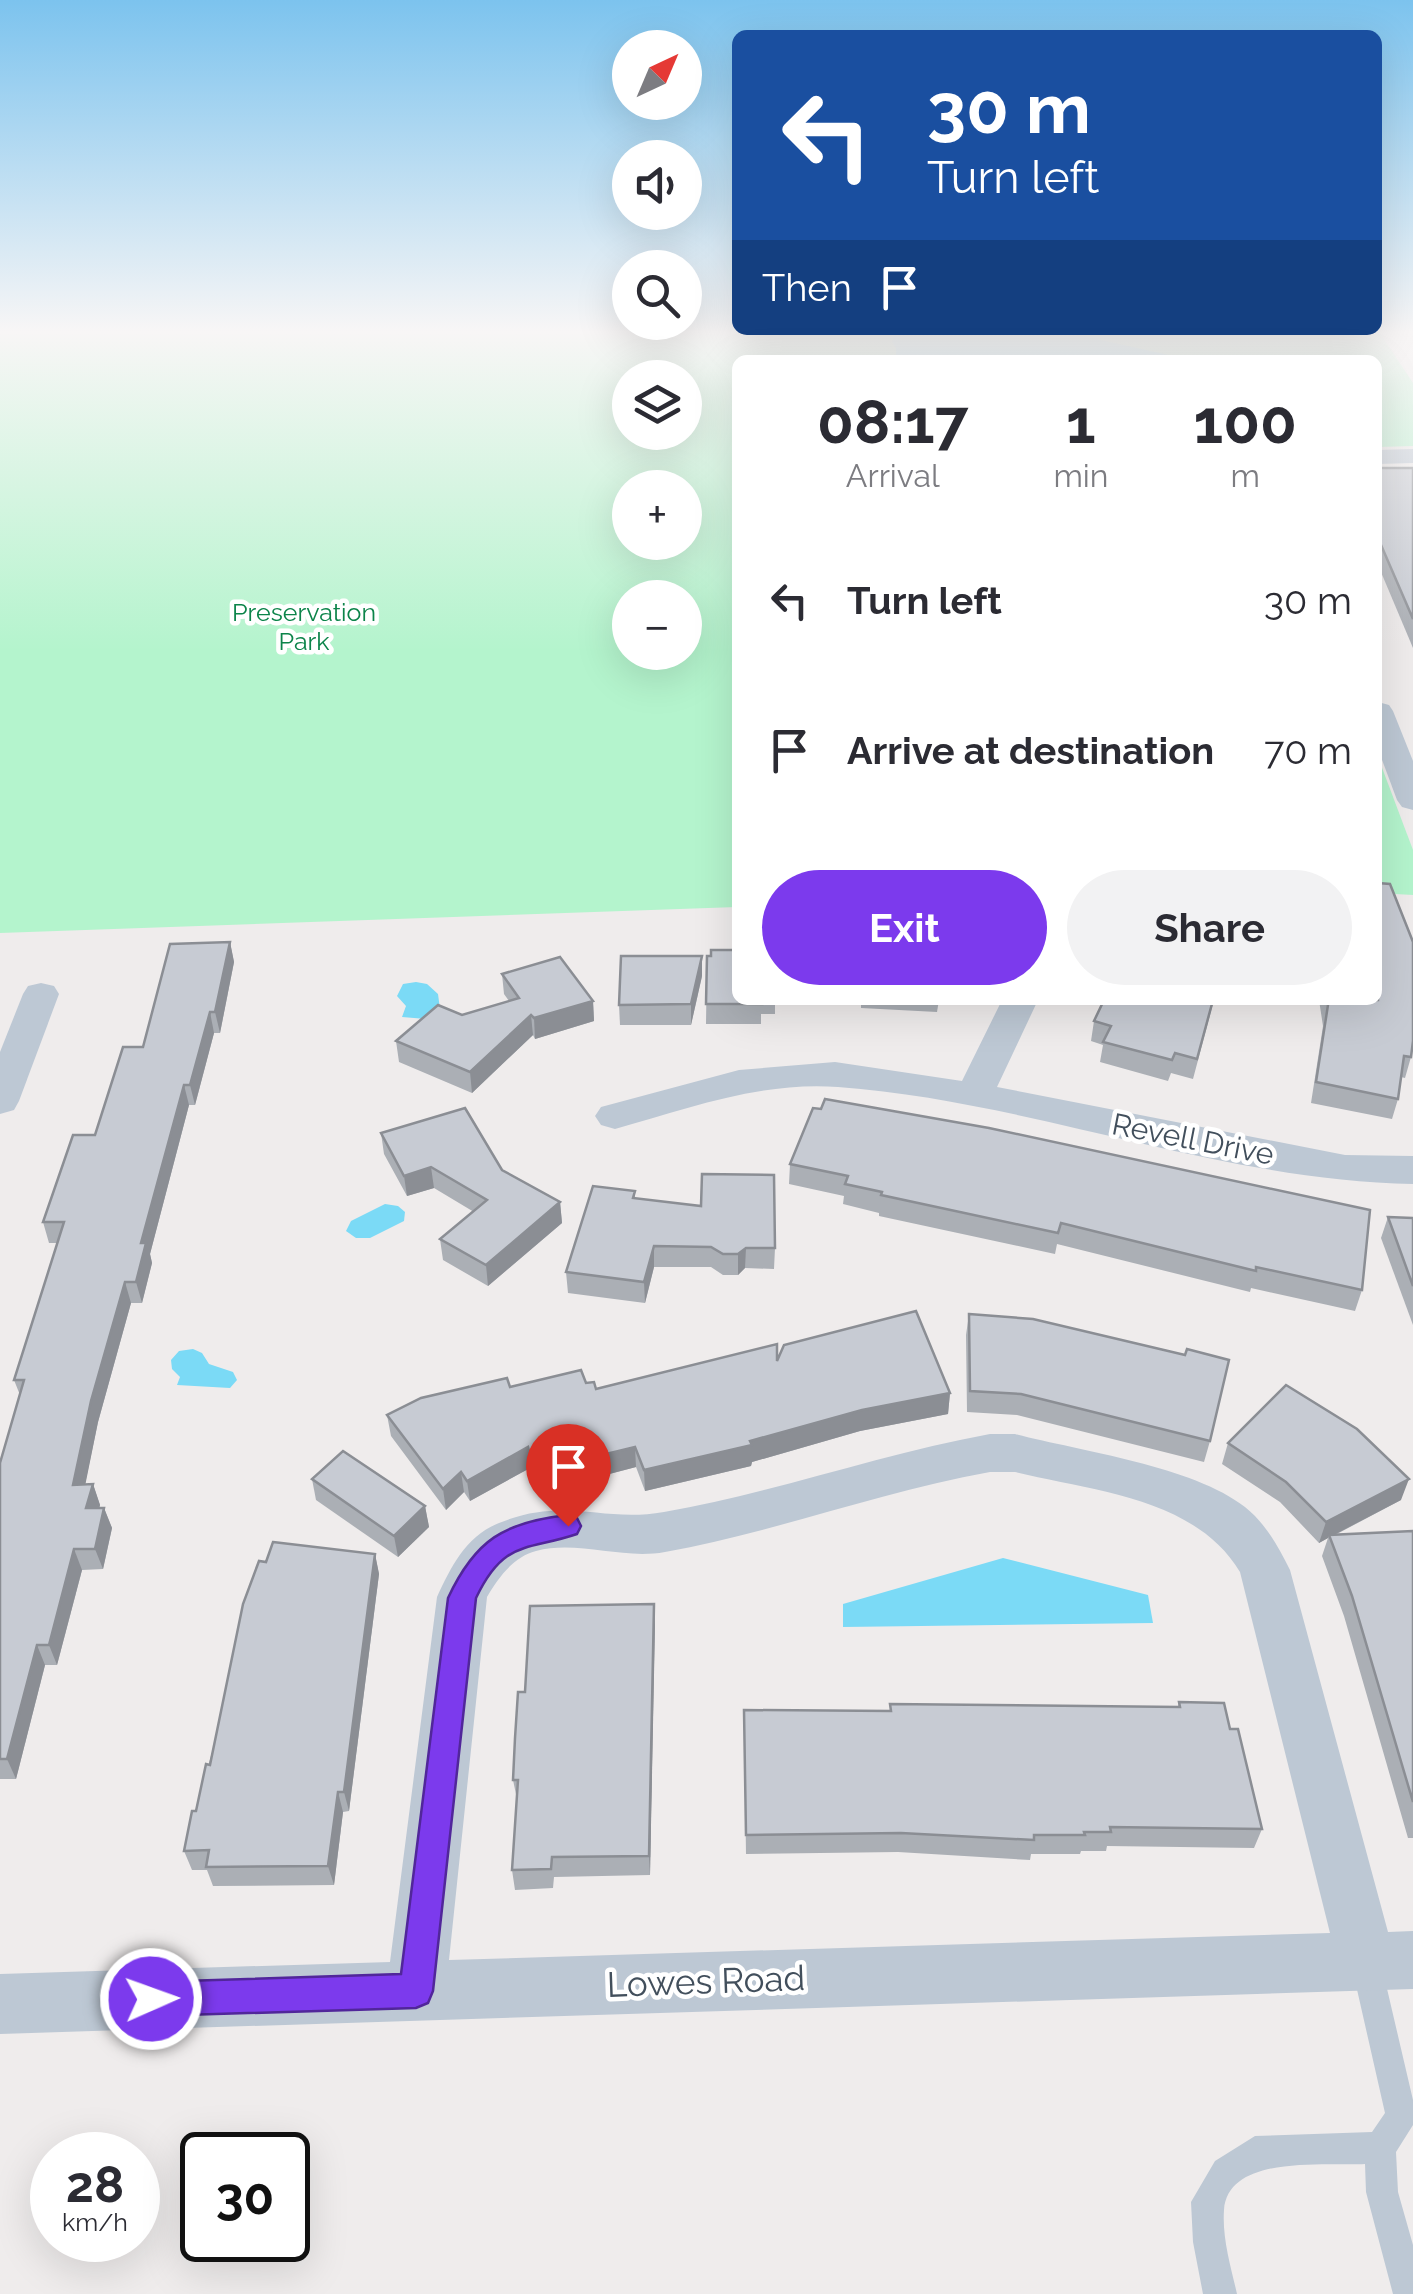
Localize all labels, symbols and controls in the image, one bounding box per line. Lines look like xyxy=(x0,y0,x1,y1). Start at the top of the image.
north arrow xyxy=(612,30,702,120)
map controls xyxy=(612,30,702,670)
text: 30 m xyxy=(927,67,1091,149)
icon: left xyxy=(762,70,892,200)
button: sound xyxy=(612,140,702,230)
text: Turn left xyxy=(927,151,1099,204)
button: search xyxy=(612,250,702,340)
icon: arrive xyxy=(872,260,927,315)
text: Then xyxy=(762,265,852,310)
button: layers xyxy=(612,360,702,450)
text: 08:17 xyxy=(817,387,968,457)
text: 1 xyxy=(1066,387,1096,457)
text: 100 xyxy=(1194,387,1297,457)
text: Arrival xyxy=(846,457,940,494)
text: min xyxy=(1053,457,1108,494)
text: m xyxy=(1230,457,1260,494)
button: + xyxy=(612,470,702,560)
icon: left xyxy=(762,573,817,628)
text: Turn left xyxy=(847,578,1002,623)
text: 30 m xyxy=(1264,578,1352,623)
button: − xyxy=(612,580,702,670)
park label: Preservation Park xyxy=(232,597,376,656)
icon: arrive xyxy=(762,723,817,778)
text: Arrive at destination xyxy=(847,728,1214,773)
text: 70 m xyxy=(1264,728,1352,773)
button: Exit xyxy=(762,870,1047,985)
button: Share xyxy=(1067,870,1352,985)
street label: Revell Drive xyxy=(1109,1106,1277,1172)
pin xyxy=(526,1424,611,1527)
icon: arrive xyxy=(541,1439,596,1494)
position arrow xyxy=(99,1947,203,2051)
street label: Lowes Road xyxy=(606,1957,806,2005)
speed limit sign: 30 xyxy=(180,2132,310,2262)
text: 28 xyxy=(66,2155,124,2214)
text: km/h xyxy=(62,2207,128,2237)

